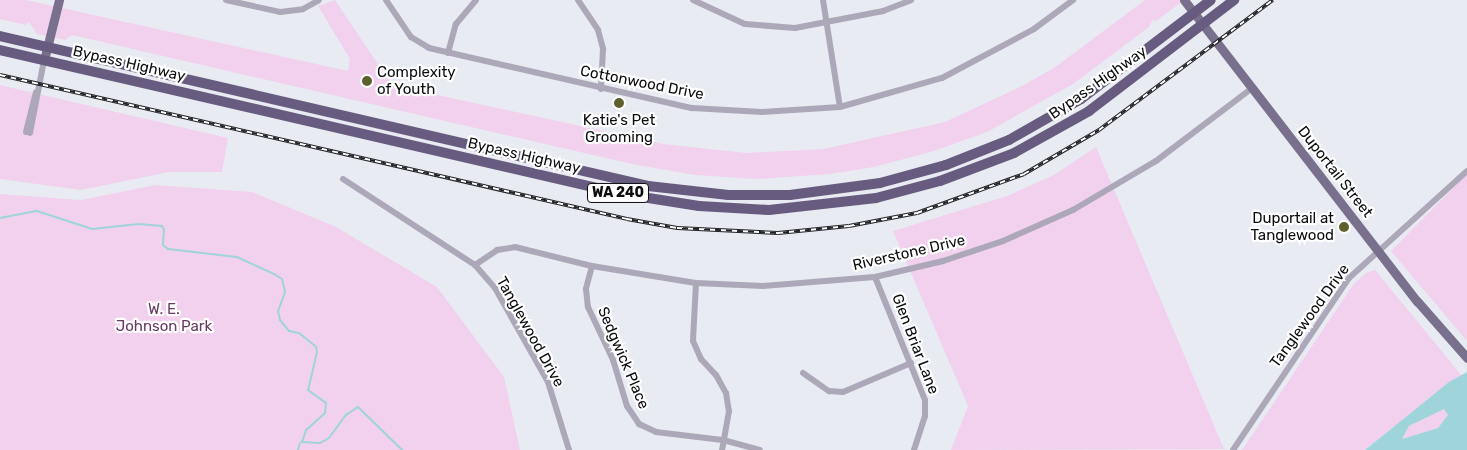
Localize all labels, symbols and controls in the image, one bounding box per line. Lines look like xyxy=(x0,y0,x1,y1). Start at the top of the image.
street label: Bypass Highway xyxy=(71,42,187,86)
street label: Bypass Highway xyxy=(1046,43,1150,123)
street label: Cottonwood Drive xyxy=(579,62,705,104)
place label: Complexity of Youth xyxy=(377,63,456,98)
marker: Complexity of Youth xyxy=(361,75,373,87)
marker: Katie's Pet Grooming xyxy=(613,97,625,109)
place label: Katie's Pet Grooming xyxy=(583,111,655,146)
street label: Duportail Street xyxy=(1294,123,1376,221)
street label: Bypass Highway xyxy=(466,134,582,178)
road number: WA 240 xyxy=(587,182,649,204)
place label: Duportail at Tanglewood xyxy=(1251,209,1334,244)
marker: Duportail at Tanglewood xyxy=(1338,221,1350,233)
street label: Riverstone Drive xyxy=(851,231,967,275)
street label: Tanglewood Drive xyxy=(1267,261,1353,371)
street label: Tanglewood Drive xyxy=(492,274,568,390)
street label: Glen Briar Lane xyxy=(888,291,942,397)
park label: W. E. Johnson Park xyxy=(116,300,212,335)
street label: Sedgwick Place xyxy=(593,304,653,412)

